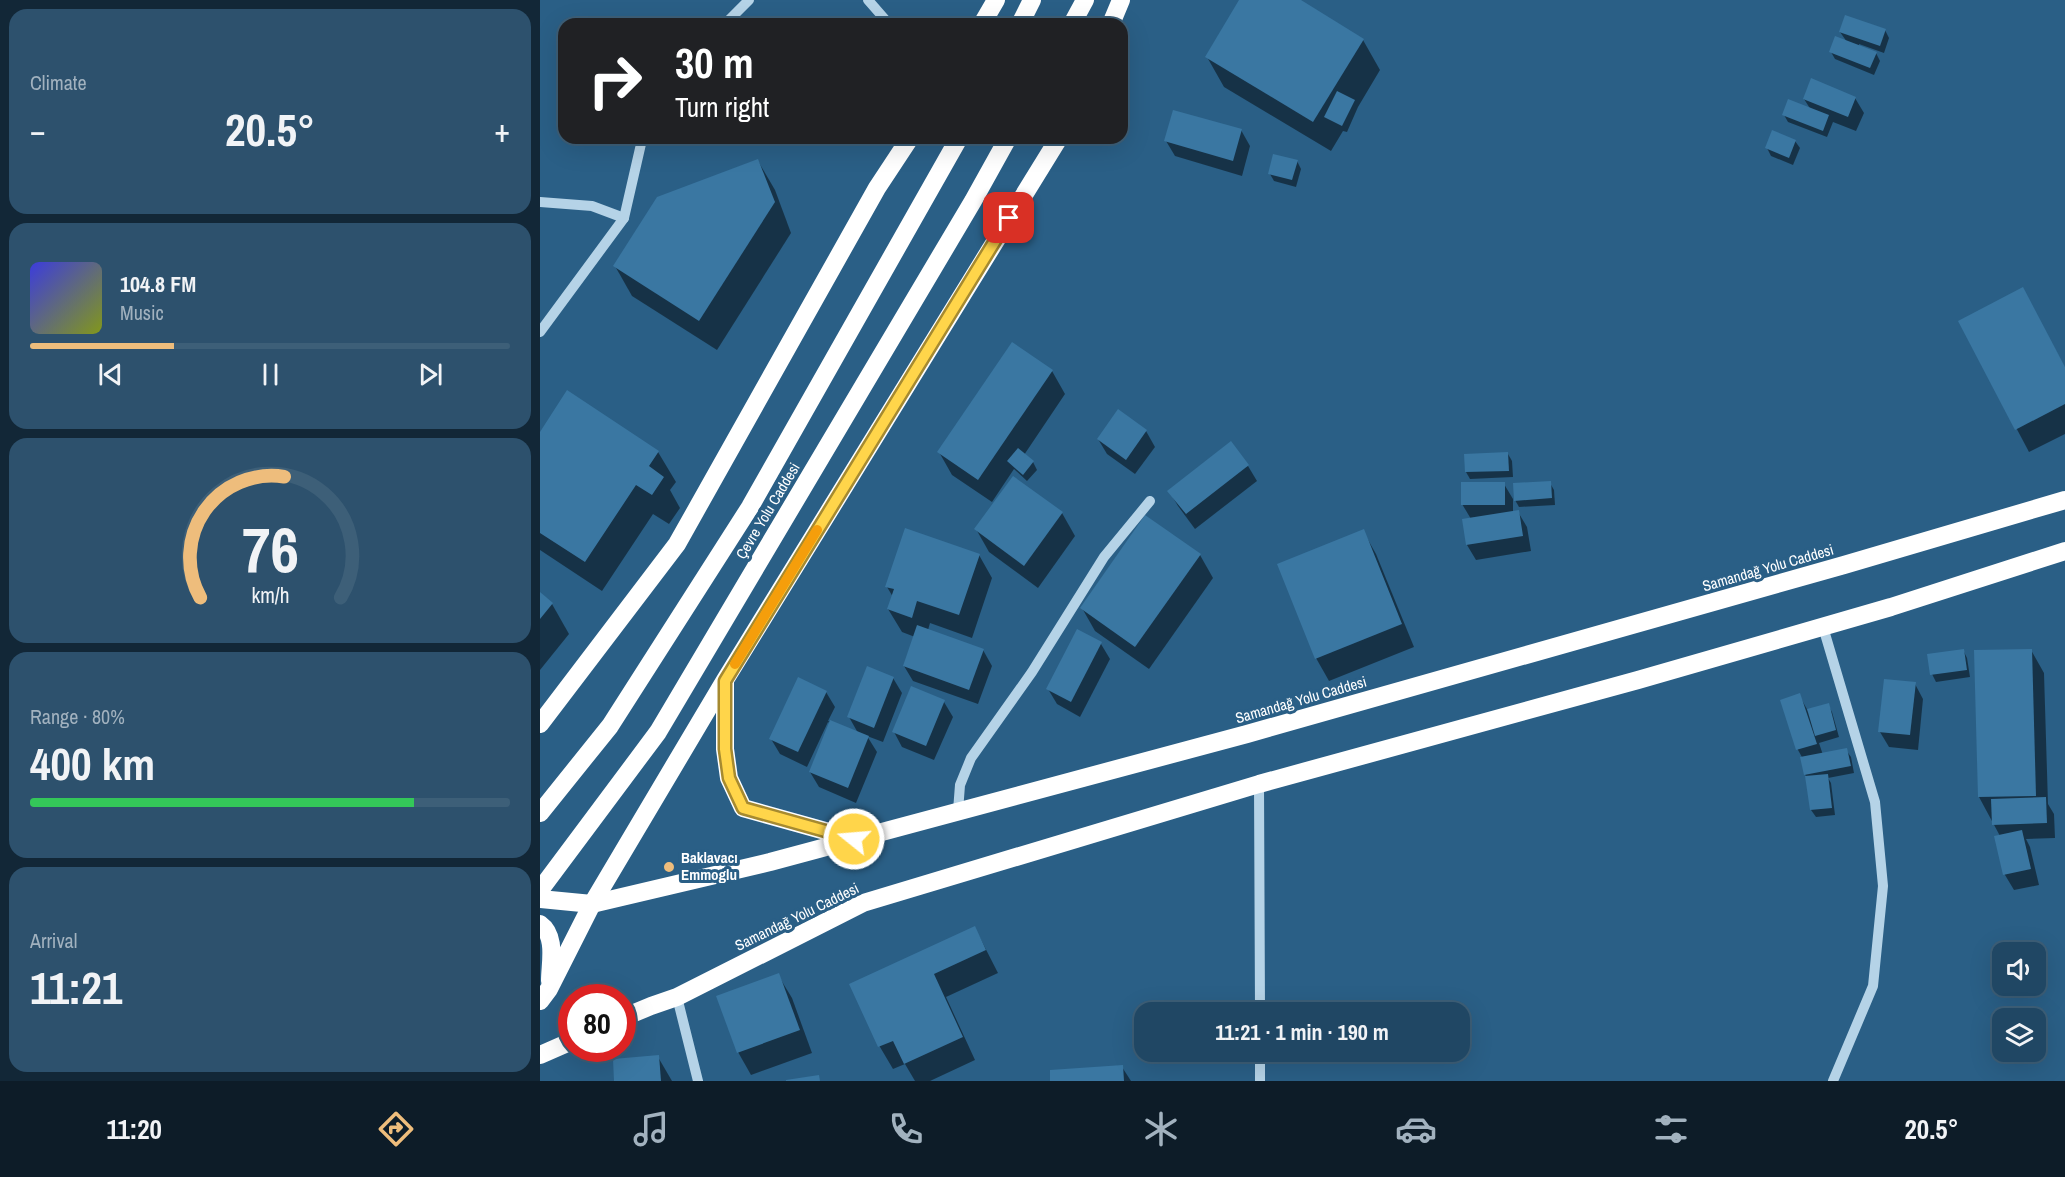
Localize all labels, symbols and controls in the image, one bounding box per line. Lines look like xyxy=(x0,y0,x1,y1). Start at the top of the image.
text: 30 m xyxy=(675,35,754,91)
icon: right xyxy=(576,42,654,120)
text: Climate xyxy=(30,69,87,96)
text: Turn right xyxy=(675,89,769,125)
text: 20.5° xyxy=(225,99,315,160)
text: − xyxy=(30,108,46,152)
text: + xyxy=(494,108,510,152)
pin xyxy=(983,192,1034,243)
icon: arrive xyxy=(992,201,1025,234)
text: 104.8 FM xyxy=(120,269,196,299)
text: Music xyxy=(120,299,164,326)
icon: previous xyxy=(94,358,127,391)
icon: pause xyxy=(254,358,287,391)
icon: next xyxy=(414,358,447,391)
street label: Çevre Yolu Caddesi xyxy=(731,459,805,563)
text: 76 xyxy=(242,507,298,591)
street label: Samandağ Yolu Caddesi xyxy=(1700,539,1836,596)
text: km/h xyxy=(251,581,289,610)
street label: Samandağ Yolu Caddesi xyxy=(1233,671,1369,728)
text: Range · 80% xyxy=(30,703,125,730)
text: 400 km xyxy=(30,733,155,794)
position arrow xyxy=(822,807,886,871)
place label: Baklavacı Emmoglu xyxy=(681,847,738,885)
marker: Baklavacı Emmoglu xyxy=(662,860,676,874)
street label: Samandağ Yolu Caddesi xyxy=(731,877,862,956)
text: Arrival xyxy=(30,927,77,954)
map controls xyxy=(1992,942,2046,1062)
button: sound xyxy=(1992,942,2046,996)
text: 11:21 xyxy=(30,957,122,1018)
speed limit sign: 80 xyxy=(558,984,636,1062)
button: layers xyxy=(1992,1008,2046,1062)
text: 11:21 · 1 min · 190 m xyxy=(1215,1017,1389,1047)
icon: directions xyxy=(375,1108,417,1150)
icon: music xyxy=(630,1108,672,1150)
icon: phone xyxy=(885,1108,927,1150)
icon: climate xyxy=(1140,1108,1182,1150)
icon: car xyxy=(1395,1108,1437,1150)
icon: filters xyxy=(1650,1108,1692,1150)
text: 11:20 xyxy=(106,1111,162,1147)
text: 20.5° xyxy=(1905,1111,1958,1147)

